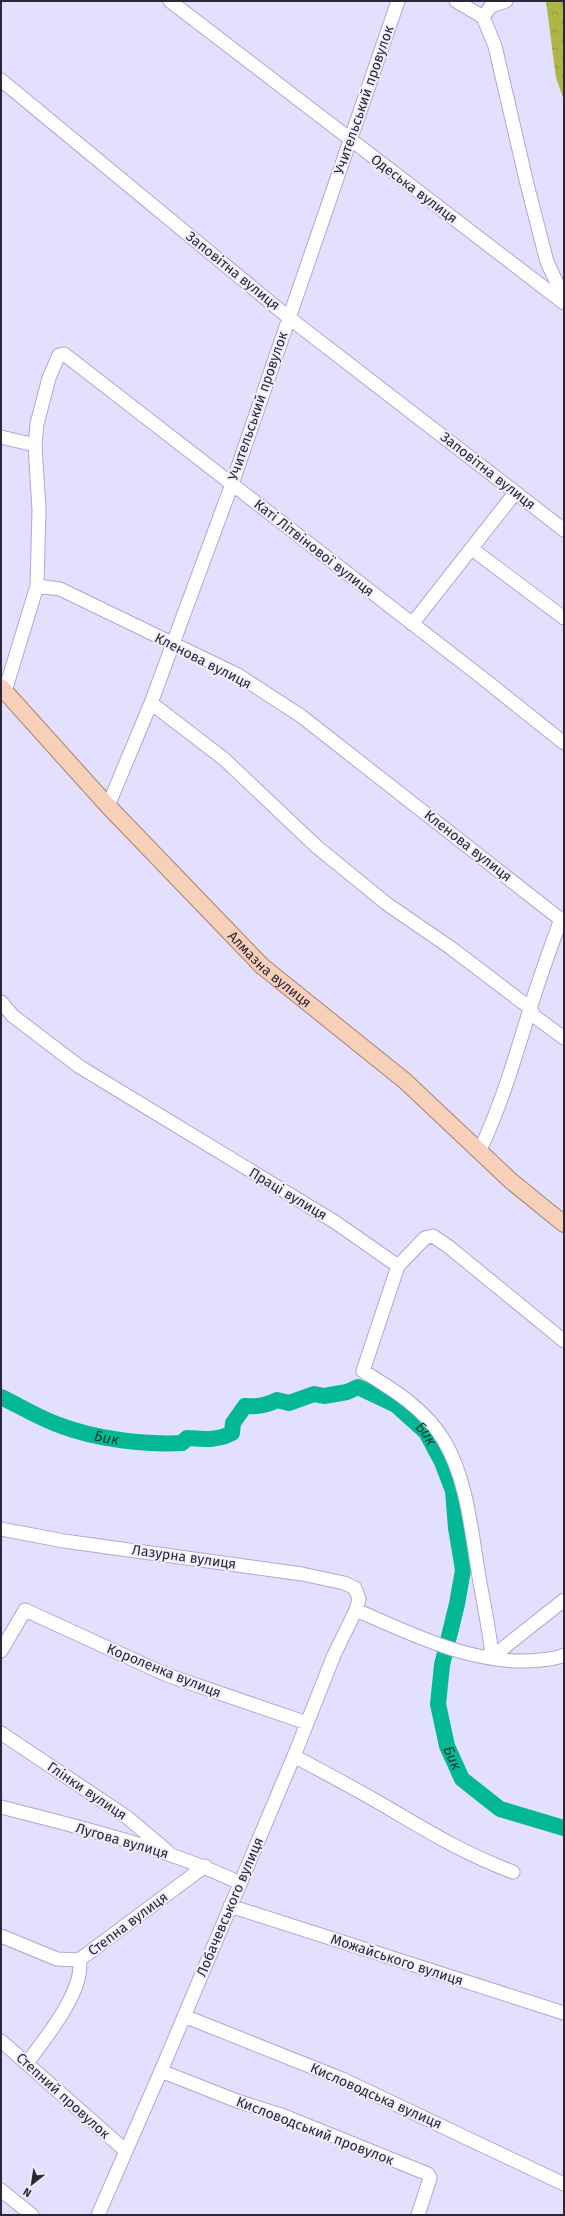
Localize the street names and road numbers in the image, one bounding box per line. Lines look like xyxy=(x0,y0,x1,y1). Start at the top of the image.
street label: Учительський провулок xyxy=(331,23,398,177)
street label: Одеська вулиця xyxy=(367,151,461,227)
street label: Заповітна вулиця xyxy=(183,228,283,314)
street label: Учительський провулок xyxy=(225,329,292,483)
street label: Заповітна вулиця xyxy=(437,429,539,513)
street label: Каті Літвінової вулиця xyxy=(251,496,377,600)
street label: Кленова вулиця xyxy=(152,629,254,693)
street label: Кленова вулиця xyxy=(421,807,515,885)
street label: Алмазна вулиця xyxy=(224,927,315,1011)
street label: Праці вулиця xyxy=(246,1164,330,1224)
street label: Лазурна вулиця xyxy=(131,1541,237,1573)
street label: Короленка вулиця xyxy=(104,1640,224,1702)
street label: Глінки вулиця xyxy=(44,1758,130,1824)
street label: Лугова вулиця xyxy=(74,1820,170,1862)
street label: Лобачевського вулиця xyxy=(193,1835,267,1979)
street label: Степна вулиця xyxy=(85,1888,171,1960)
street label: Можайського вулиця xyxy=(329,1931,465,1989)
street label: Степний провулок xyxy=(13,2049,114,2143)
street label: Кисловодська вулиця xyxy=(308,2059,444,2133)
street label: Кисловодський провулок xyxy=(234,2093,397,2169)

